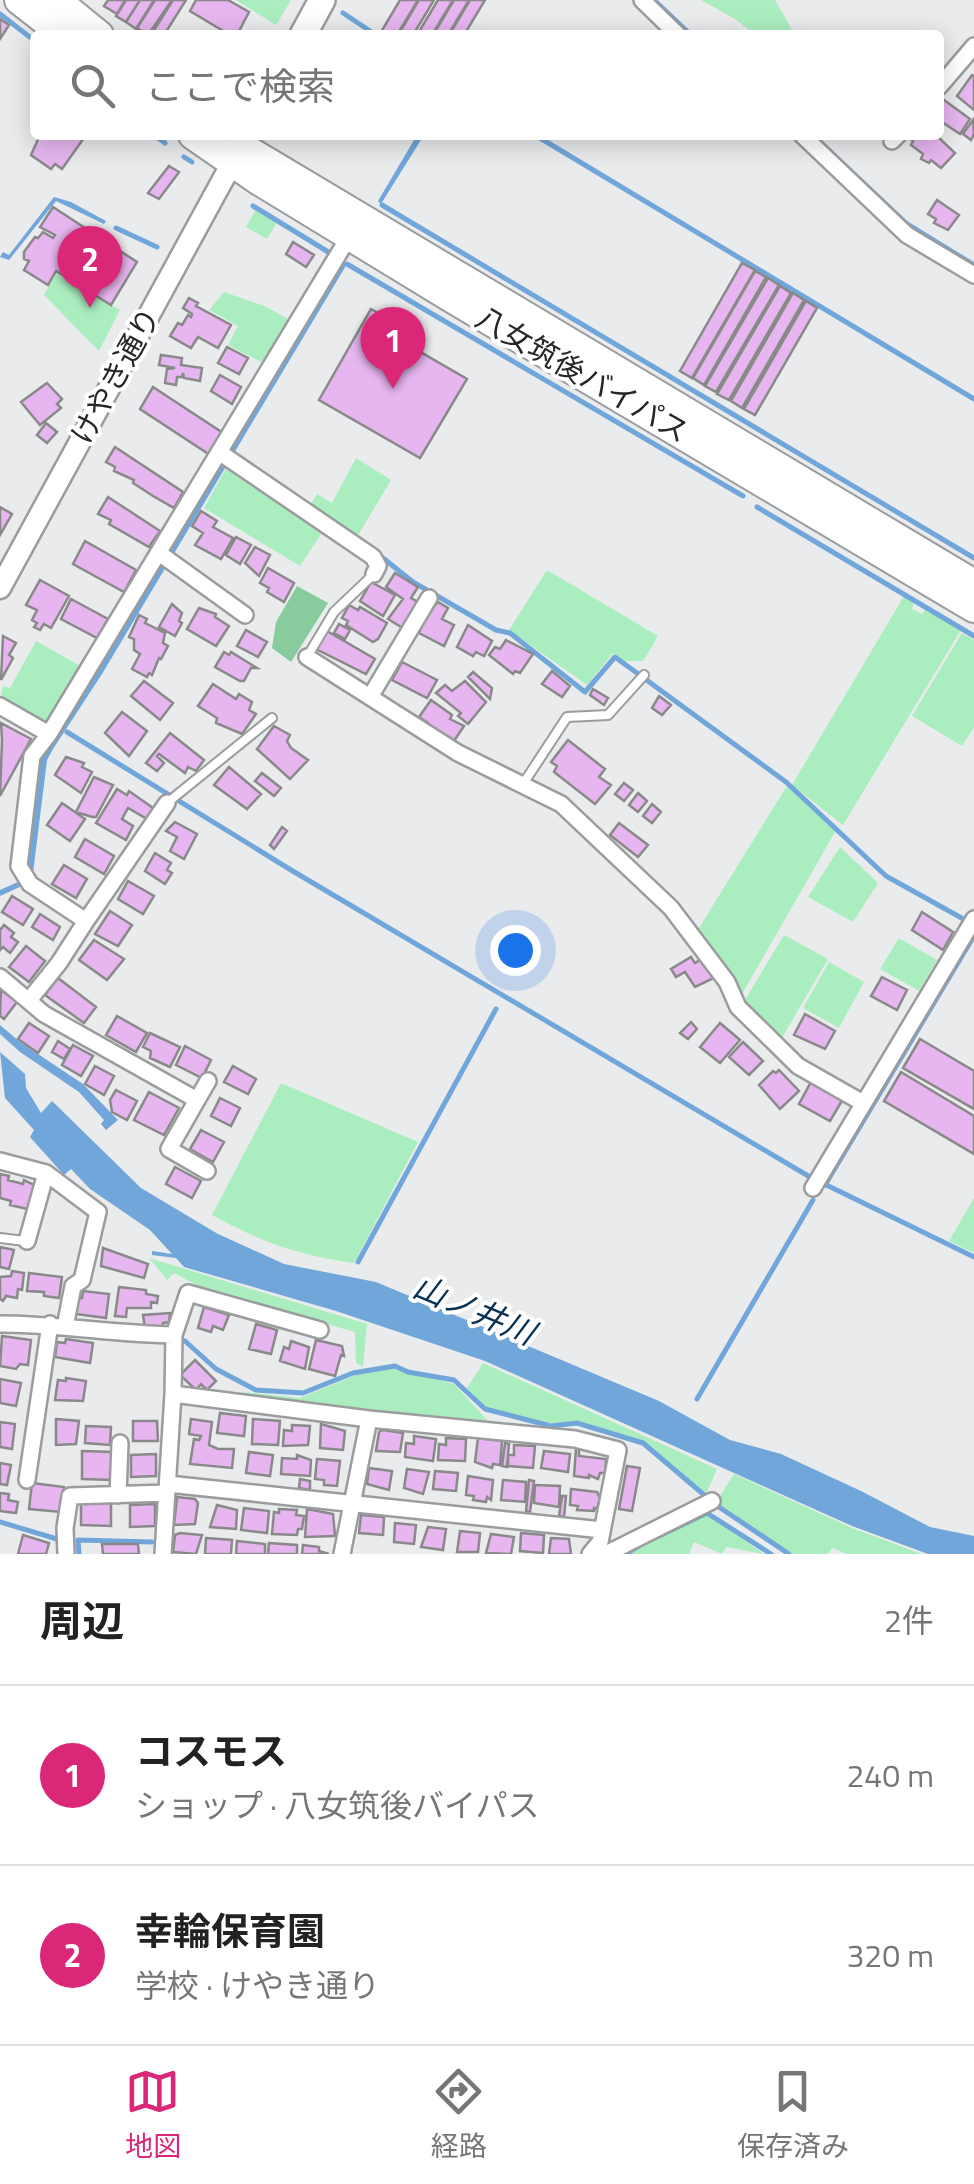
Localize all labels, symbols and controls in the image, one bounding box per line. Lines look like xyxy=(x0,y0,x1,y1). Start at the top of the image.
search box xyxy=(30,30,944,140)
text: ここで検索 xyxy=(145,57,335,115)
icon: search xyxy=(65,58,120,113)
pin: 2 xyxy=(58,226,122,308)
street label: 八女筑後バイパス xyxy=(467,294,698,454)
street label: けやき通り xyxy=(59,299,172,452)
pin: 1 xyxy=(360,306,426,389)
your location xyxy=(490,925,541,976)
water label: 山ノ井川 xyxy=(406,1262,545,1357)
text: 周辺 xyxy=(40,1588,124,1652)
text: 2件 xyxy=(884,1596,934,1644)
text: コスモス xyxy=(135,1722,287,1780)
text: 1 xyxy=(64,1751,81,1799)
text: 240 m xyxy=(846,1751,934,1799)
text: ショップ · 八女筑後バイパス xyxy=(135,1781,539,1829)
text: 幸輪保育園 xyxy=(135,1902,325,1960)
text: 2 xyxy=(64,1931,81,1979)
text: 320 m xyxy=(846,1931,934,1979)
text: 学校 · けやき通り xyxy=(135,1961,380,2009)
tab: 地図 xyxy=(125,2064,181,2167)
tab: 経路 xyxy=(431,2064,487,2167)
tab: 保存済み xyxy=(737,2064,849,2167)

